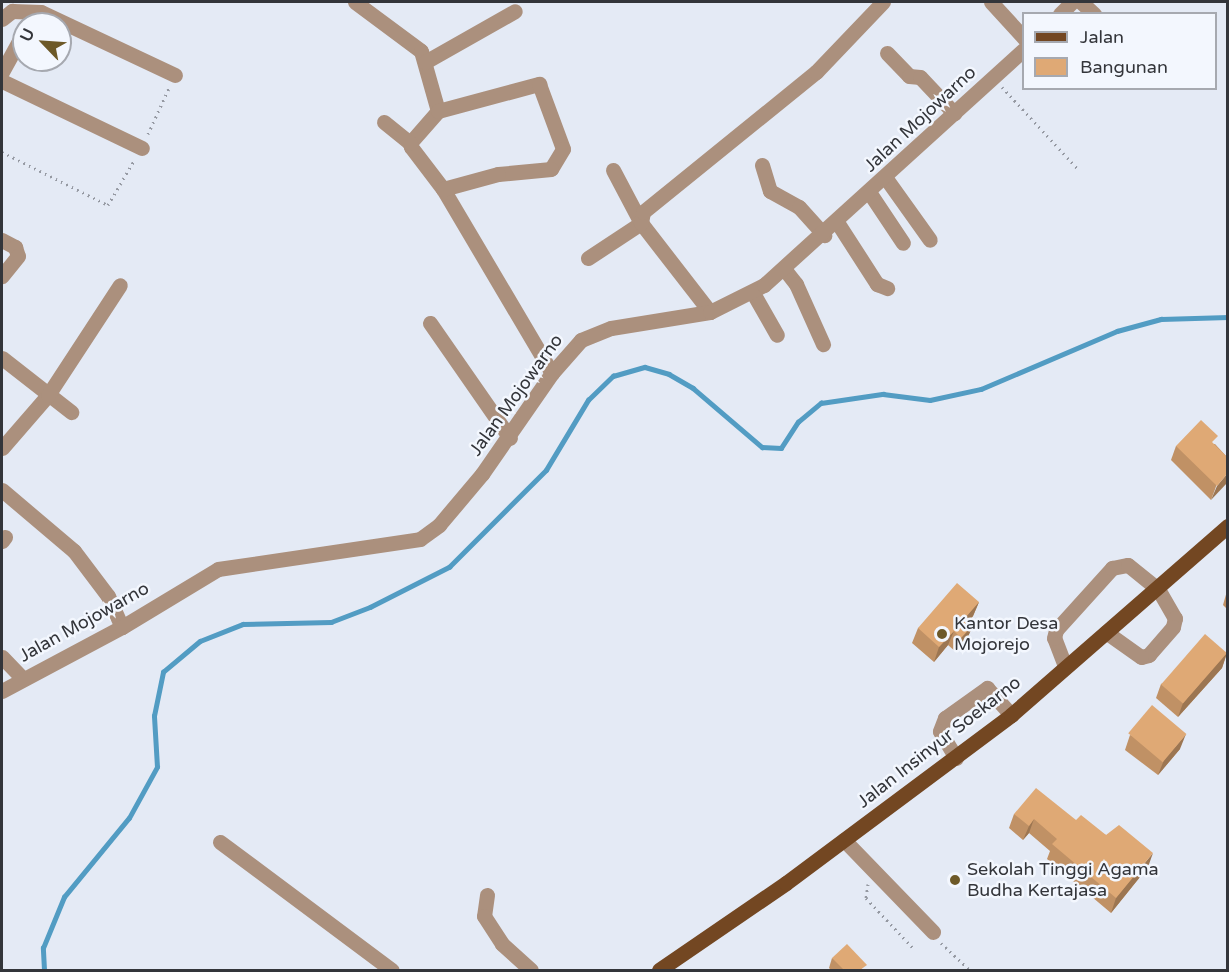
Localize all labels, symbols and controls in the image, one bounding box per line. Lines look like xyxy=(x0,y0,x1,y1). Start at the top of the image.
north arrow xyxy=(12,12,72,72)
legend xyxy=(1022,12,1217,90)
text: U xyxy=(16,26,39,45)
text: Jalan xyxy=(1080,26,1124,48)
text: Bangunan xyxy=(1080,56,1168,78)
street label: Jalan Mojowarno xyxy=(860,62,980,176)
street label: Jalan Mojowarno xyxy=(465,330,567,460)
street label: Jalan Mojowarno xyxy=(15,577,153,667)
place label: Kantor Desa Mojorejo xyxy=(954,613,1058,656)
marker: Kantor Desa Mojorejo xyxy=(935,627,949,641)
street label: Jalan Insinyur Soekarno xyxy=(853,671,1025,813)
place label: Sekolah Tinggi Agama Budha Kertajasa xyxy=(967,859,1159,902)
marker: Sekolah Tinggi Agama Budha Kertajasa xyxy=(948,873,962,887)

